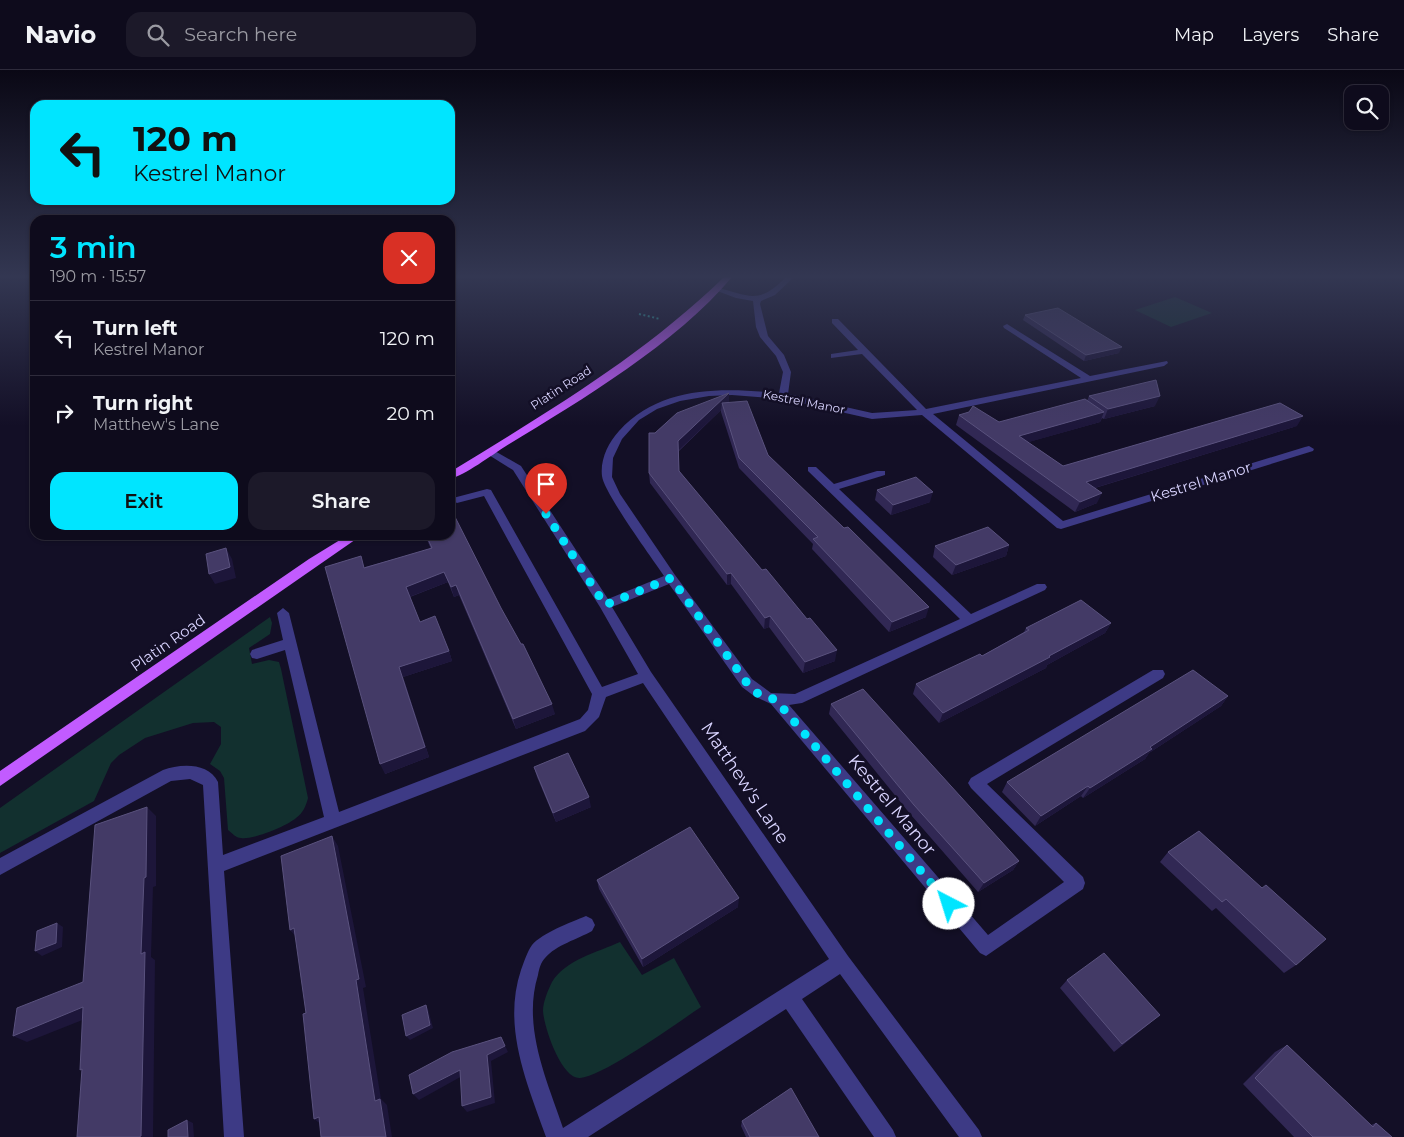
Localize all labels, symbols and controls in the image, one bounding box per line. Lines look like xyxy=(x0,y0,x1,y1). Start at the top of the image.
search box xyxy=(126,12,476,57)
text: Navio xyxy=(25,20,96,49)
icon: search xyxy=(144,21,172,49)
text: Search here xyxy=(184,23,297,46)
text: Map xyxy=(1174,24,1214,46)
text: Layers xyxy=(1242,24,1299,46)
text: Share xyxy=(1327,24,1379,46)
map controls xyxy=(1344,85,1389,130)
button: search xyxy=(1344,85,1389,130)
text: 120 m xyxy=(133,117,238,160)
icon: left xyxy=(50,120,115,185)
text: Kestrel Manor xyxy=(133,160,286,187)
text: 3 min xyxy=(50,229,137,266)
button: close xyxy=(383,232,435,284)
text: 190 m · 15:57 xyxy=(50,267,146,286)
text: Turn left xyxy=(93,317,178,340)
icon: left xyxy=(50,324,78,352)
text: 120 m xyxy=(380,327,435,350)
text: Kestrel Manor xyxy=(93,340,204,359)
street label: Platin Road xyxy=(527,362,594,413)
street label: Kestrel Manor xyxy=(762,386,847,417)
text: Turn right xyxy=(93,392,193,415)
icon: right xyxy=(50,399,78,427)
text: 20 m xyxy=(387,402,435,425)
text: Matthew's Lane xyxy=(93,415,219,434)
street label: Kestrel Manor xyxy=(1148,457,1254,506)
pin xyxy=(525,463,567,514)
icon: arrive xyxy=(532,470,560,498)
button: Exit xyxy=(50,472,238,530)
button: Share xyxy=(248,472,435,530)
street label: Platin Road xyxy=(127,610,209,675)
street label: Matthew's Lane xyxy=(696,718,794,848)
street label: Kestrel Manor xyxy=(843,750,941,860)
position arrow xyxy=(922,877,974,929)

